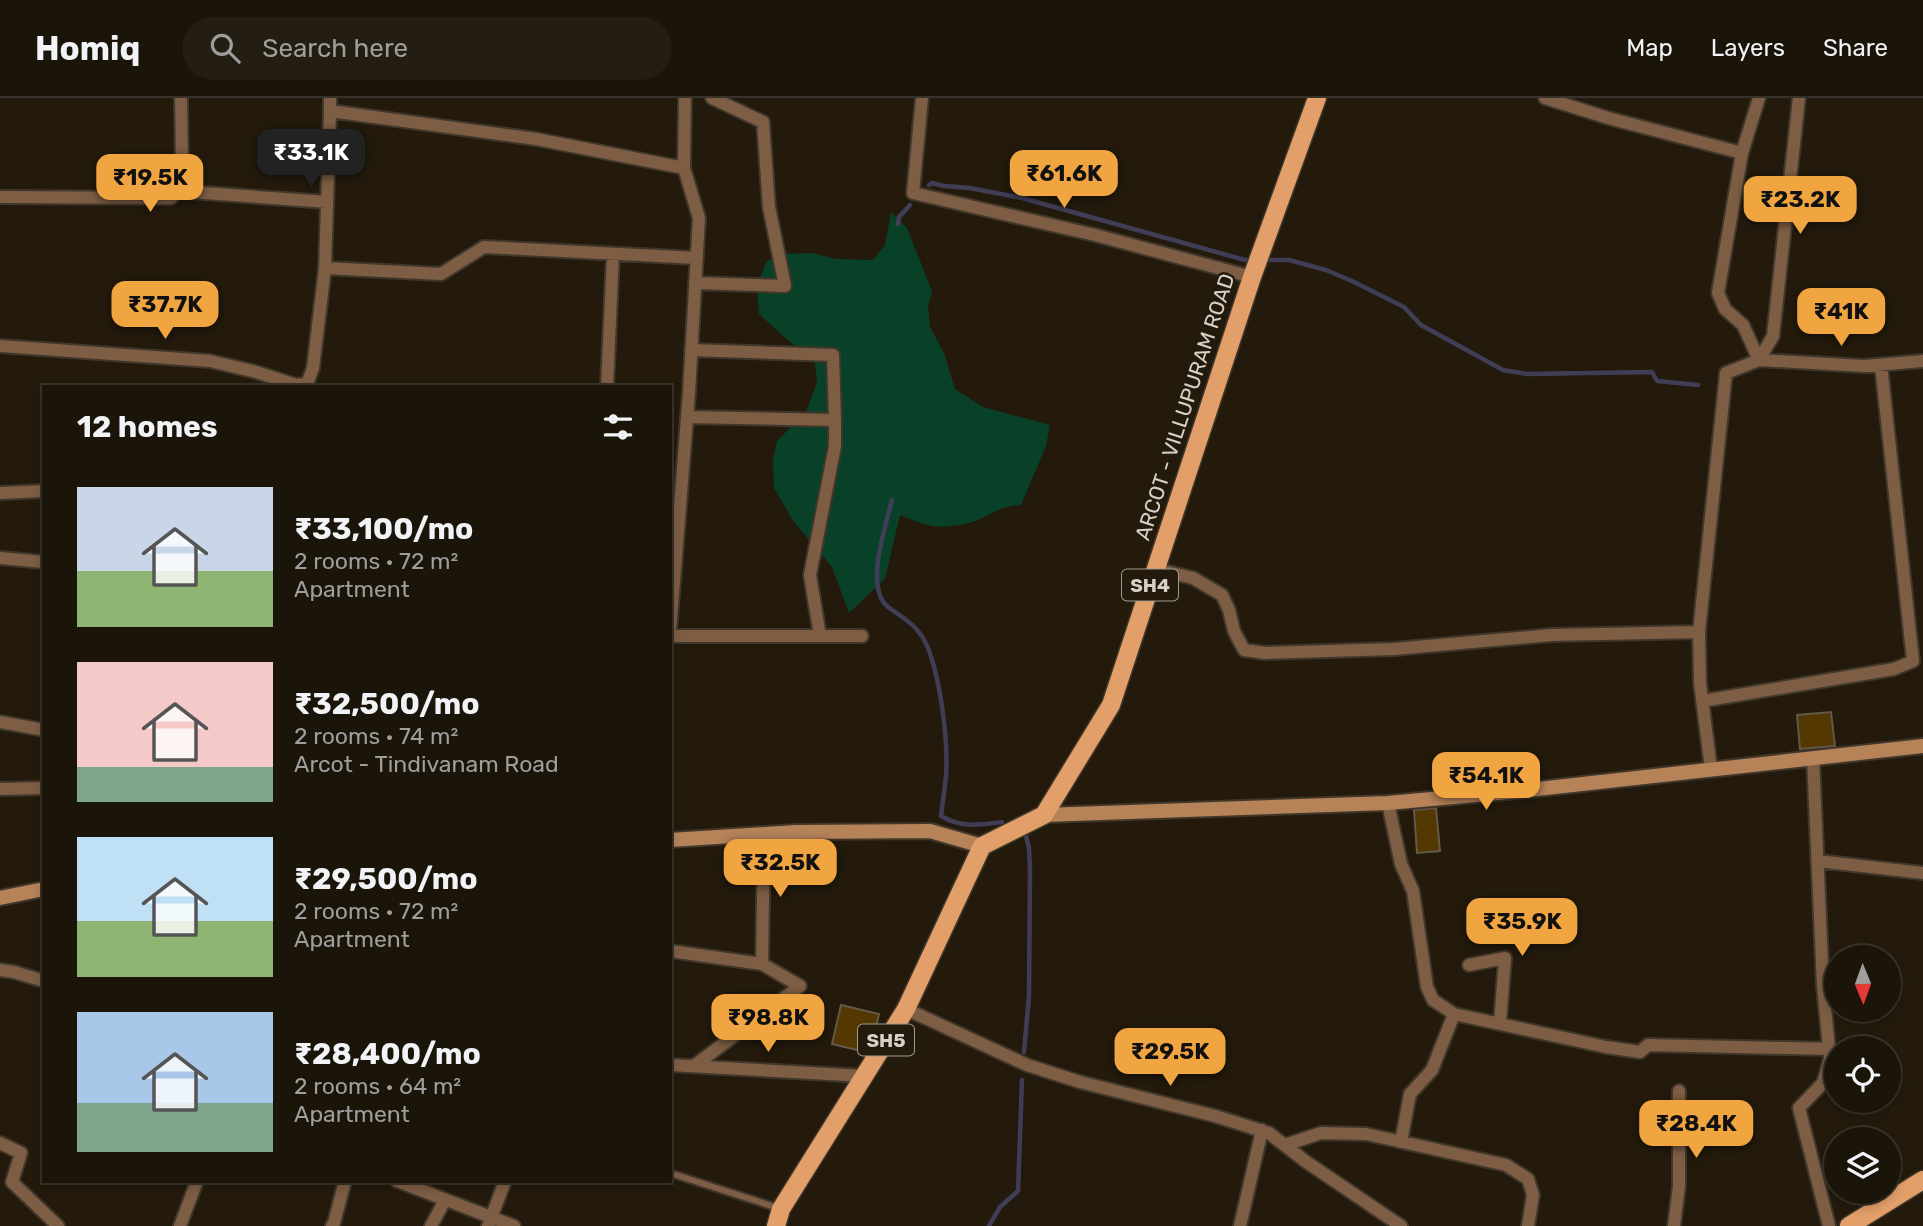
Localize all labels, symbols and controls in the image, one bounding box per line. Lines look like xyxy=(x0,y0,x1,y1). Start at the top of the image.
search box xyxy=(182,17,672,80)
text: Homiq xyxy=(35,29,140,68)
icon: search xyxy=(206,29,244,67)
text: Search here xyxy=(262,33,408,64)
text: Map xyxy=(1626,34,1673,62)
text: Layers xyxy=(1711,34,1785,62)
text: Share xyxy=(1823,34,1888,62)
pin: ₹33.1K xyxy=(254,130,368,189)
text: ₹33.1K xyxy=(273,138,349,166)
pin: ₹61.6K xyxy=(1007,150,1121,210)
pin: ₹19.5K xyxy=(93,155,207,214)
text: ₹61.6K xyxy=(1026,159,1102,187)
text: ₹19.5K xyxy=(112,163,188,191)
pin: ₹23.2K xyxy=(1743,176,1857,236)
text: ₹23.2K xyxy=(1760,185,1840,213)
street label: ARCOT - VILLUPURAM ROAD xyxy=(1130,270,1239,543)
pin: ₹37.7K xyxy=(108,282,222,341)
pin: ₹41K xyxy=(1800,288,1882,348)
text: ₹37.7K xyxy=(127,290,203,318)
text: ₹41K xyxy=(1813,297,1869,325)
icon: filters xyxy=(599,408,637,446)
text: 12 homes xyxy=(77,409,218,445)
text: ₹33,100/mo xyxy=(294,511,473,547)
icon: home xyxy=(133,515,217,599)
text: 2 rooms · 72 m² xyxy=(294,547,458,575)
road number: SH4 xyxy=(1122,570,1178,600)
text: Apartment xyxy=(294,575,410,603)
text: ₹32,500/mo xyxy=(294,686,480,722)
icon: home xyxy=(133,690,217,774)
text: 2 rooms · 74 m² xyxy=(294,722,458,750)
text: Arcot - Tindivanam Road xyxy=(294,750,559,778)
pin: ₹54.1K xyxy=(1429,752,1543,812)
text: ₹54.1K xyxy=(1448,761,1524,789)
pin: ₹32.5K xyxy=(723,840,837,899)
text: ₹32.5K xyxy=(740,848,820,876)
text: ₹29,500/mo xyxy=(294,861,478,897)
icon: home xyxy=(133,865,217,949)
text: 2 rooms · 72 m² xyxy=(294,897,458,925)
pin: ₹35.9K xyxy=(1465,898,1579,958)
text: ₹35.9K xyxy=(1482,907,1562,935)
text: Apartment xyxy=(294,925,410,953)
north arrow xyxy=(1824,945,1900,1022)
map controls xyxy=(1824,945,1901,1204)
pin: ₹98.8K xyxy=(711,995,825,1054)
text: ₹98.8K xyxy=(727,1003,809,1031)
road number: SH5 xyxy=(858,1024,914,1056)
pin: ₹29.5K xyxy=(1113,1028,1227,1088)
text: ₹28,400/mo xyxy=(294,1036,481,1072)
button: locate xyxy=(1824,1036,1901,1113)
text: ₹29.5K xyxy=(1131,1037,1209,1065)
icon: home xyxy=(133,1040,217,1124)
text: 2 rooms · 64 m² xyxy=(294,1072,461,1100)
text: Apartment xyxy=(294,1100,410,1128)
pin: ₹28.4K xyxy=(1639,1100,1753,1160)
text: ₹28.4K xyxy=(1655,1109,1737,1137)
button: layers xyxy=(1824,1127,1901,1204)

